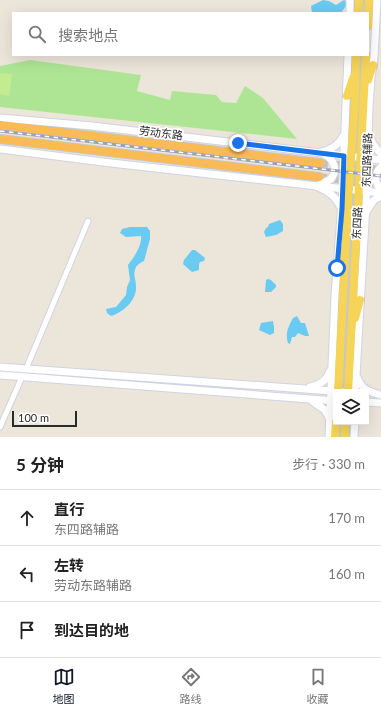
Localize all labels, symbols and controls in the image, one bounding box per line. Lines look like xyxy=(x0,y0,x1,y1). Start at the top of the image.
search box xyxy=(12,12,369,56)
icon: search xyxy=(26,23,48,45)
text: 搜索地点 xyxy=(58,26,118,44)
street label: 劳动东路 xyxy=(138,123,184,142)
street label: 东四路辅路 xyxy=(359,132,374,188)
route end xyxy=(229,134,247,152)
street label: 东四路 xyxy=(349,206,364,240)
route start xyxy=(328,259,346,277)
map controls xyxy=(333,389,369,425)
button: layers xyxy=(333,389,369,425)
scale bar xyxy=(12,409,77,428)
text: 100 m xyxy=(18,411,49,424)
text: 5 分钟 xyxy=(16,454,64,475)
text: 步行 · 330 m xyxy=(292,456,365,472)
text: 直行 xyxy=(54,500,84,518)
icon: ahead xyxy=(16,507,38,529)
text: 170 m xyxy=(328,510,365,526)
text: 东四路辅路 xyxy=(54,521,119,537)
text: 左转 xyxy=(54,556,84,574)
icon: left xyxy=(16,563,38,585)
text: 160 m xyxy=(328,566,365,582)
text: 劳动东路辅路 xyxy=(54,577,132,593)
icon: arrive xyxy=(16,619,38,641)
text: 到达目的地 xyxy=(54,621,129,639)
tab: 地图 xyxy=(53,666,75,706)
tab: 路线 xyxy=(180,666,202,706)
tab: 收藏 xyxy=(307,666,329,706)

